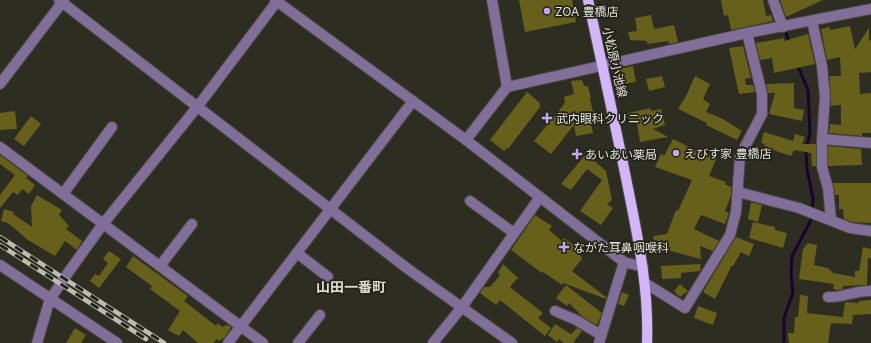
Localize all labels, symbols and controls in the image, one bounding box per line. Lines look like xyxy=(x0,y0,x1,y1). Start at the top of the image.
place label: ZOA 豊橋店 xyxy=(555,4,619,19)
marker: ZOA 豊橋店 xyxy=(542,6,552,16)
street label: 小松原小池線 xyxy=(600,25,630,99)
place label: 武内眼科クリニック xyxy=(556,111,664,126)
marker: 武内眼科クリニック xyxy=(541,112,553,124)
place label: えびす家 豊橋店 xyxy=(684,146,771,161)
place label: あいあい薬局 xyxy=(585,147,657,162)
marker: えびす家 豊橋店 xyxy=(671,148,681,158)
marker: あいあい薬局 xyxy=(572,149,582,159)
place label: ながた耳鼻咽喉科 xyxy=(573,240,669,255)
marker: ながた耳鼻咽喉科 xyxy=(558,241,570,253)
district label: 山田一番町 xyxy=(316,278,386,295)

